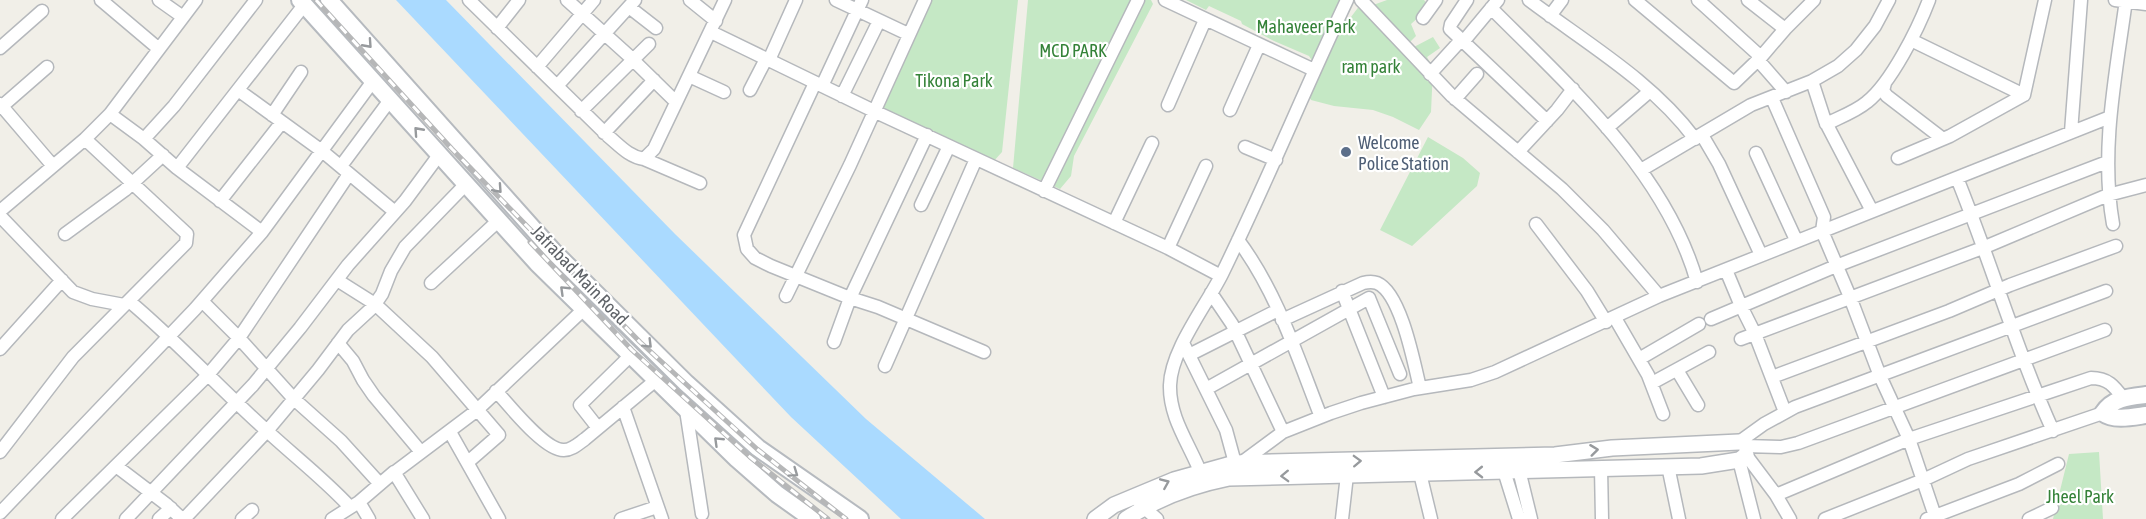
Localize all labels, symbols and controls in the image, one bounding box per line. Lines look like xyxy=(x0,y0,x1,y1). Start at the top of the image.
park label: Mahaveer Park xyxy=(1257,16,1356,37)
one-way arrow xyxy=(361,37,372,47)
park label: MCD PARK xyxy=(1039,40,1107,61)
park label: ram park xyxy=(1342,56,1401,77)
park label: Tikona Park xyxy=(915,70,993,91)
one-way arrow xyxy=(414,127,425,138)
place label: Welcome Police Station xyxy=(1358,132,1449,174)
marker: Welcome Police Station xyxy=(1339,145,1353,159)
one-way arrow xyxy=(491,182,502,193)
street label: Jafrabad Main Road xyxy=(527,221,633,329)
one-way arrow xyxy=(561,286,571,297)
one-way arrow xyxy=(640,337,651,348)
one-way arrow xyxy=(715,438,726,449)
one-way arrow xyxy=(1589,444,1599,457)
one-way arrow xyxy=(1353,454,1362,467)
one-way arrow xyxy=(787,466,798,477)
one-way arrow xyxy=(1475,466,1484,478)
one-way arrow xyxy=(1280,470,1289,483)
one-way arrow xyxy=(1159,478,1170,490)
park label: Jheel Park xyxy=(2046,486,2114,507)

